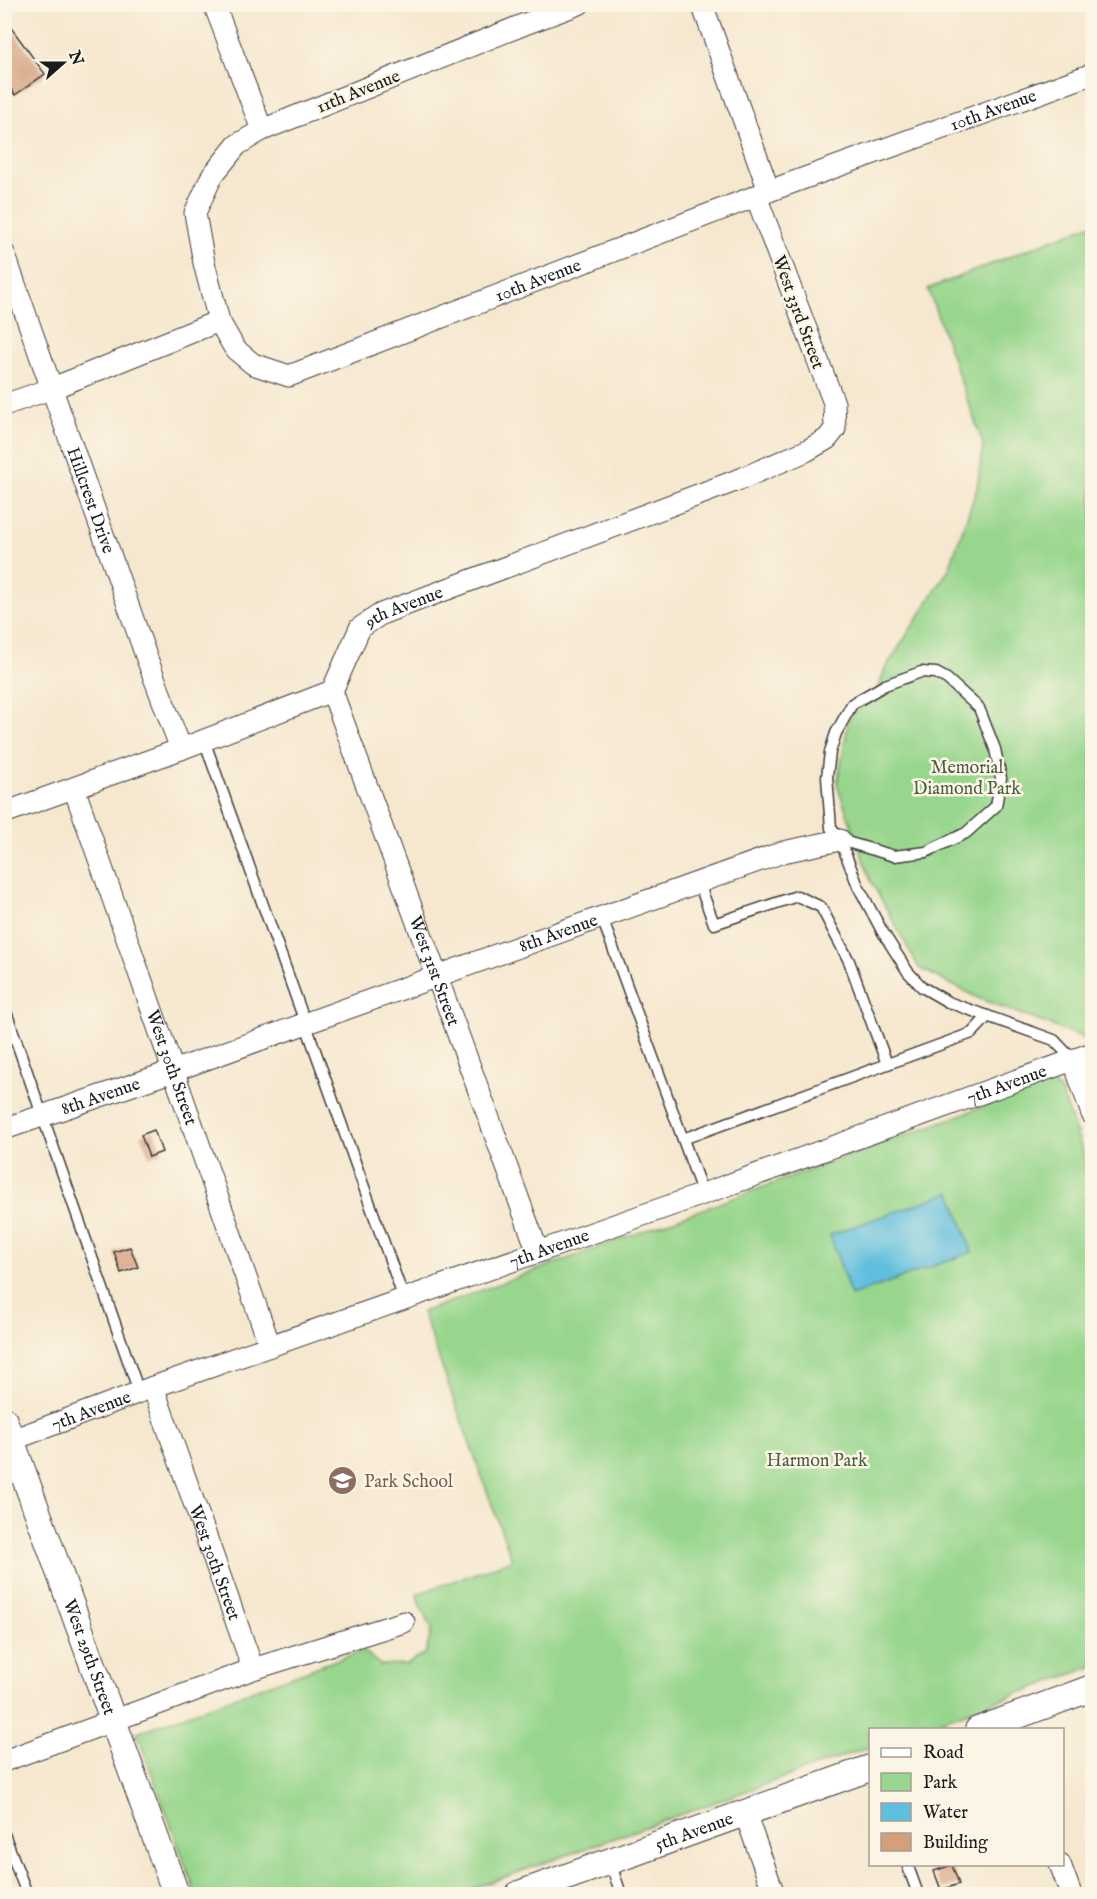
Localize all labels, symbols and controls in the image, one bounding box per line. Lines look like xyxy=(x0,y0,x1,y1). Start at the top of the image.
north arrow xyxy=(33,33,93,93)
text: N xyxy=(63,47,87,69)
street label: 11th Avenue xyxy=(313,65,404,120)
street label: 10th Avenue xyxy=(947,85,1040,137)
street label: West 33rd Street xyxy=(766,253,829,372)
street label: 10th Avenue xyxy=(492,254,585,308)
street label: Hillcrest Drive xyxy=(60,444,119,557)
street label: 9th Avenue xyxy=(360,582,447,635)
park label: Memorial Diamond Park xyxy=(913,757,1021,801)
street label: 8th Avenue xyxy=(516,909,601,959)
street label: West 31st Street xyxy=(403,913,464,1029)
street label: West 30th Street xyxy=(140,1007,202,1129)
street label: 7th Avenue xyxy=(964,1060,1050,1110)
street label: 8th Avenue xyxy=(59,1073,143,1121)
street label: 7th Avenue xyxy=(507,1225,593,1274)
street label: 7th Avenue xyxy=(49,1386,135,1437)
park label: Harmon Park xyxy=(766,1450,868,1473)
school or university icon: Park School xyxy=(327,1465,359,1497)
place label: Park School xyxy=(364,1471,453,1494)
street label: West 30th Street xyxy=(183,1502,245,1624)
street label: West 29th Street xyxy=(57,1596,120,1719)
legend xyxy=(869,1728,1064,1866)
text: Road xyxy=(923,1742,964,1765)
text: Park xyxy=(923,1772,958,1795)
text: Water xyxy=(923,1802,968,1825)
street label: 5th Avenue xyxy=(652,1808,737,1857)
text: Building xyxy=(923,1832,988,1855)

